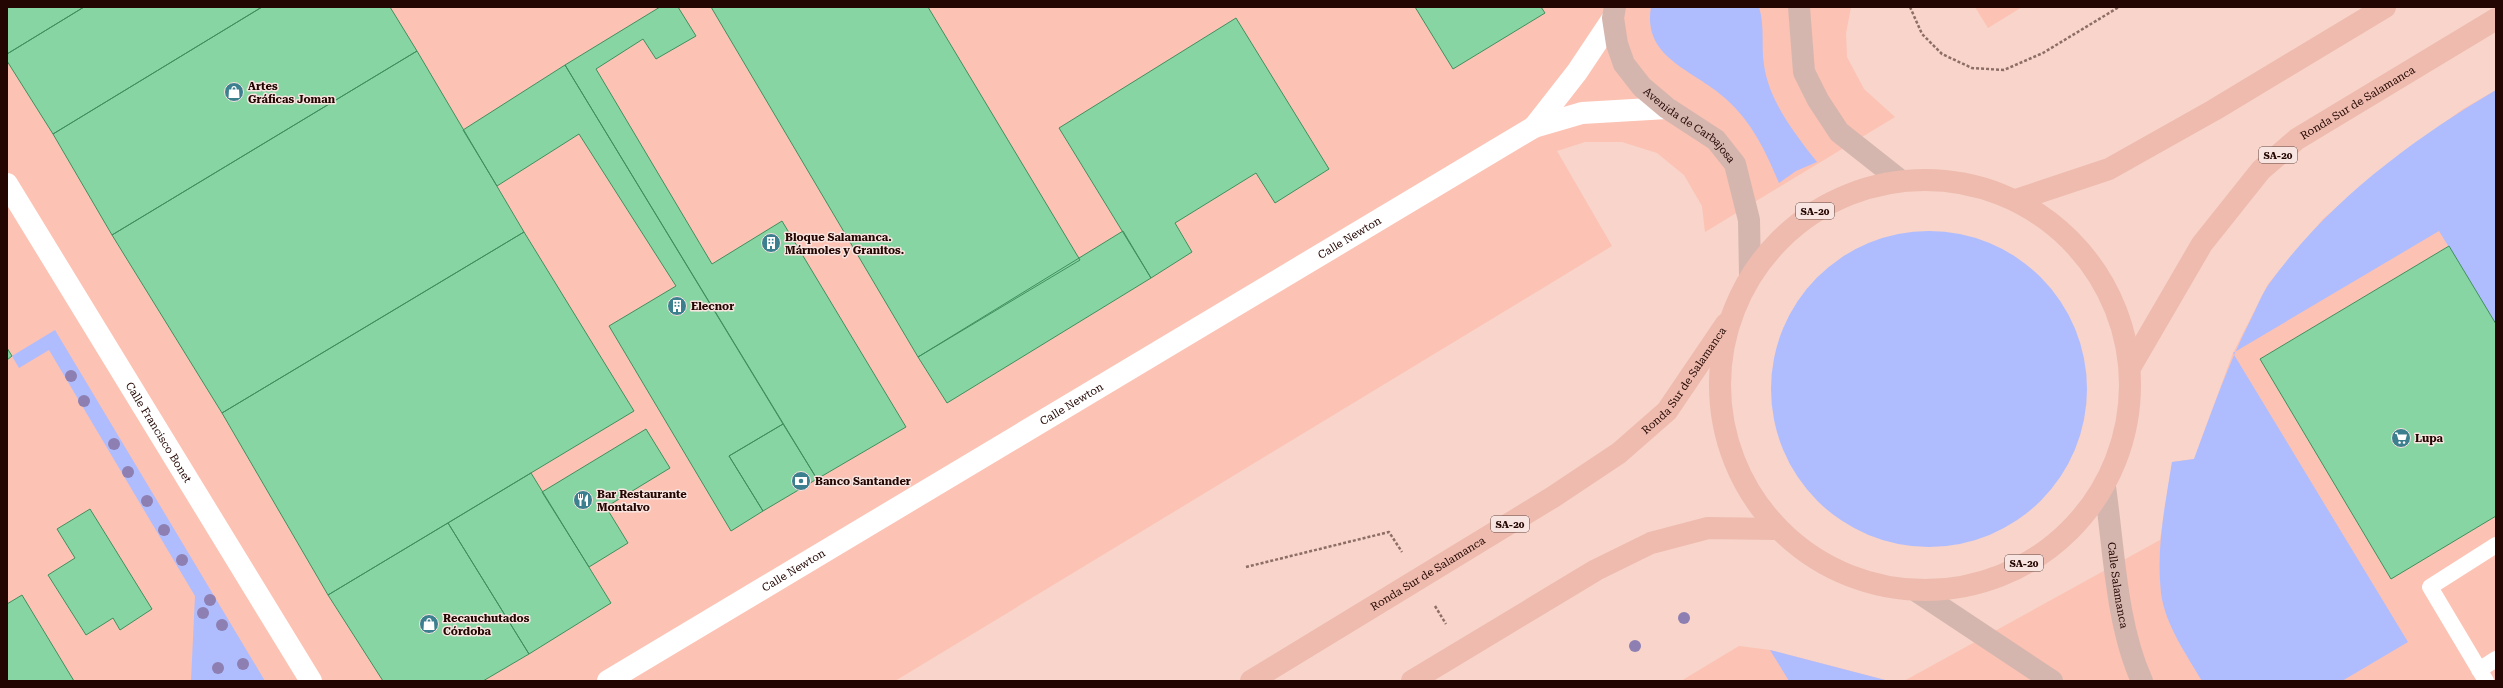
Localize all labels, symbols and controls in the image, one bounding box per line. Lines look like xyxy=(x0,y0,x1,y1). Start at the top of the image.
street label: Ronda Sur de Salamanca xyxy=(2298,63,2417,142)
place label: Artes Gráficas Joman xyxy=(248,80,336,106)
shop icon: Artes Gráficas Joman xyxy=(223,81,245,103)
street label: Avenida de Carbajosa xyxy=(1641,85,1738,165)
road number: SA-20 xyxy=(2259,147,2297,163)
road number: SA-20 xyxy=(1796,203,1834,219)
street label: Calle Newton xyxy=(1315,213,1383,261)
place label: Bloque Salamanca. Mármoles y Granitos. xyxy=(785,231,904,257)
building icon: Bloque Salamanca. Mármoles y Granitos. xyxy=(760,232,782,254)
building icon: Elecnor xyxy=(666,295,688,317)
place label: Elecnor xyxy=(691,300,734,313)
street label: Ronda Sur de Salamanca xyxy=(1639,324,1729,437)
street label: Calle Francisco Bonet xyxy=(123,380,195,485)
street label: Calle Newton xyxy=(1037,380,1105,428)
supermarket icon: Lupa xyxy=(2390,427,2412,449)
place label: Lupa xyxy=(2415,432,2444,445)
bank icon: Banco Santander xyxy=(790,470,812,492)
place label: Banco Santander xyxy=(815,475,911,488)
place label: Bar Restaurante Montalvo xyxy=(597,488,687,514)
restaurant icon: Bar Restaurante Montalvo xyxy=(572,489,594,511)
road number: SA-20 xyxy=(1491,516,1529,532)
street label: Ronda Sur de Salamanca xyxy=(1368,533,1487,613)
street label: Calle Salamanca xyxy=(2105,541,2131,630)
street label: Calle Newton xyxy=(759,546,827,594)
road number: SA-20 xyxy=(2005,555,2043,571)
place label: Recauchutados Córdoba xyxy=(443,612,530,638)
shop icon: Recauchutados Córdoba xyxy=(418,613,440,635)

